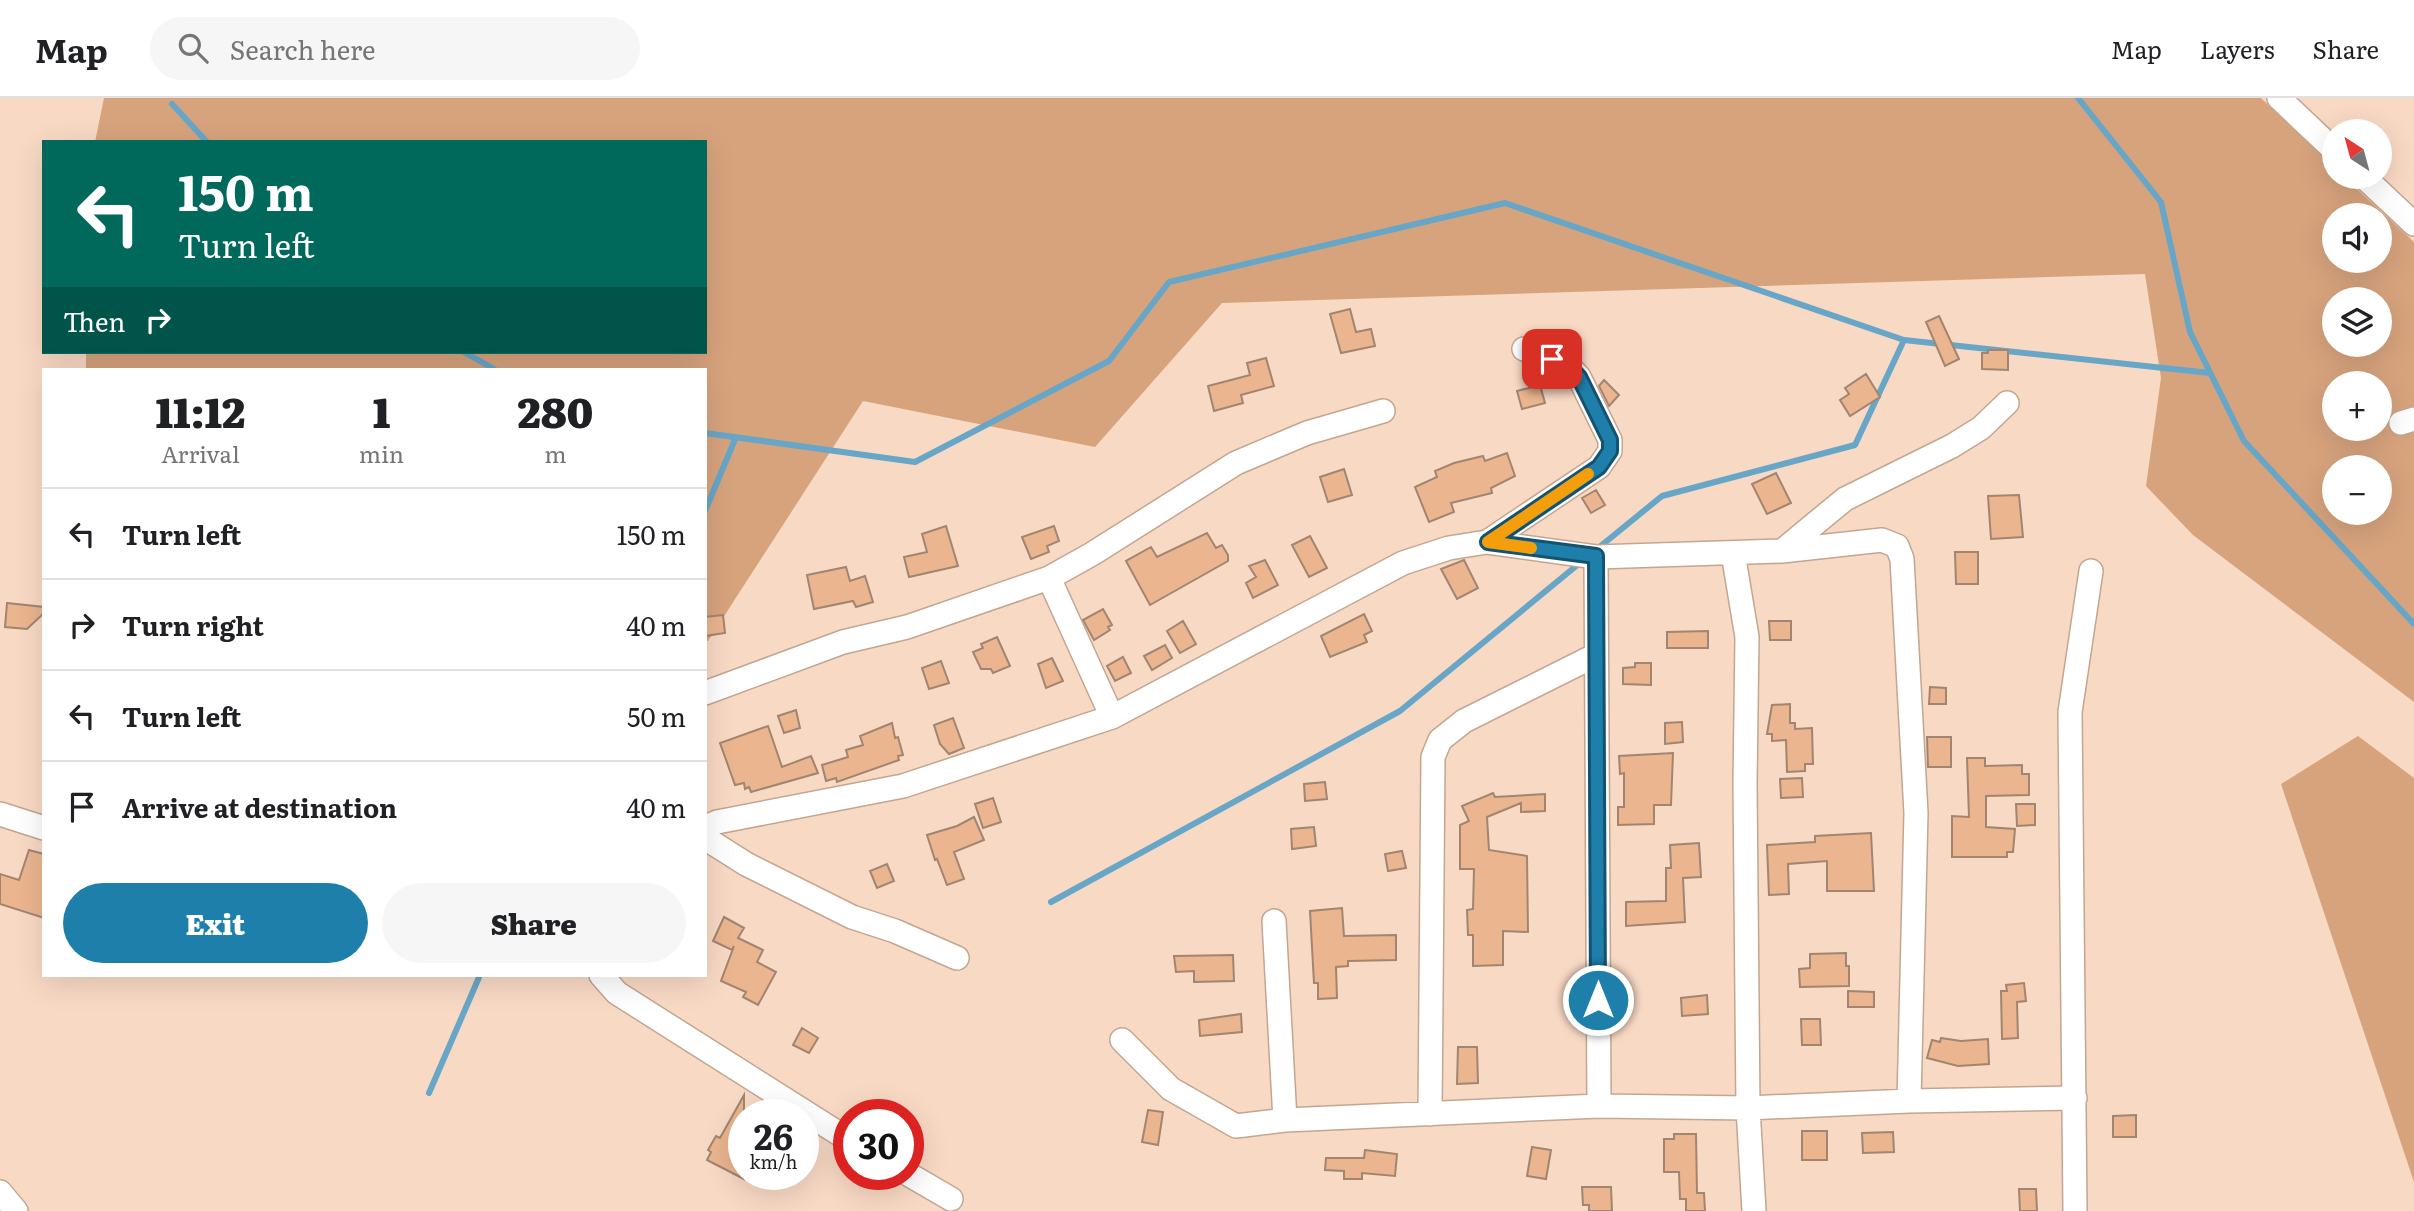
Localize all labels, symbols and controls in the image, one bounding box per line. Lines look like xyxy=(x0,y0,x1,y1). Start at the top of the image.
search box xyxy=(150,17,640,80)
text: Map xyxy=(35,24,108,73)
icon: search xyxy=(174,29,212,67)
text: Search here xyxy=(230,29,376,68)
text: Map xyxy=(2111,31,2162,66)
text: Layers xyxy=(2200,31,2274,66)
text: Share xyxy=(2312,31,2379,66)
north arrow xyxy=(2322,119,2392,189)
map controls xyxy=(2322,119,2392,525)
text: 150 m xyxy=(178,153,314,226)
icon: left xyxy=(63,168,154,259)
button: sound xyxy=(2322,203,2392,273)
text: Turn left xyxy=(178,220,315,268)
button: layers xyxy=(2322,287,2392,357)
text: Then xyxy=(63,301,125,340)
icon: right xyxy=(139,301,177,339)
pin xyxy=(1522,329,1582,389)
icon: arrive xyxy=(1533,340,1571,378)
button: + xyxy=(2322,371,2392,441)
text: 11:12 xyxy=(156,379,245,441)
text: 1 xyxy=(373,379,390,441)
text: 280 xyxy=(518,379,593,441)
text: Arrival xyxy=(161,436,240,470)
text: min xyxy=(359,436,404,470)
text: m xyxy=(544,436,567,470)
button: − xyxy=(2322,455,2392,525)
text: Turn left xyxy=(122,514,241,553)
text: 150 m xyxy=(617,514,686,553)
icon: left xyxy=(63,515,101,553)
text: Turn right xyxy=(122,605,264,644)
text: 40 m xyxy=(626,605,686,644)
icon: right xyxy=(63,606,101,644)
text: Turn left xyxy=(122,696,241,735)
text: 50 m xyxy=(627,696,686,735)
icon: left xyxy=(63,697,101,735)
text: Arrive at destination xyxy=(122,787,397,826)
text: 40 m xyxy=(626,787,686,826)
icon: arrive xyxy=(63,788,101,826)
button: Exit xyxy=(63,883,368,963)
button: Share xyxy=(382,883,686,963)
position arrow xyxy=(1561,963,1635,1037)
speed limit sign: 30 xyxy=(833,1099,924,1190)
text: 26 xyxy=(754,1109,793,1161)
text: km/h xyxy=(750,1148,797,1175)

